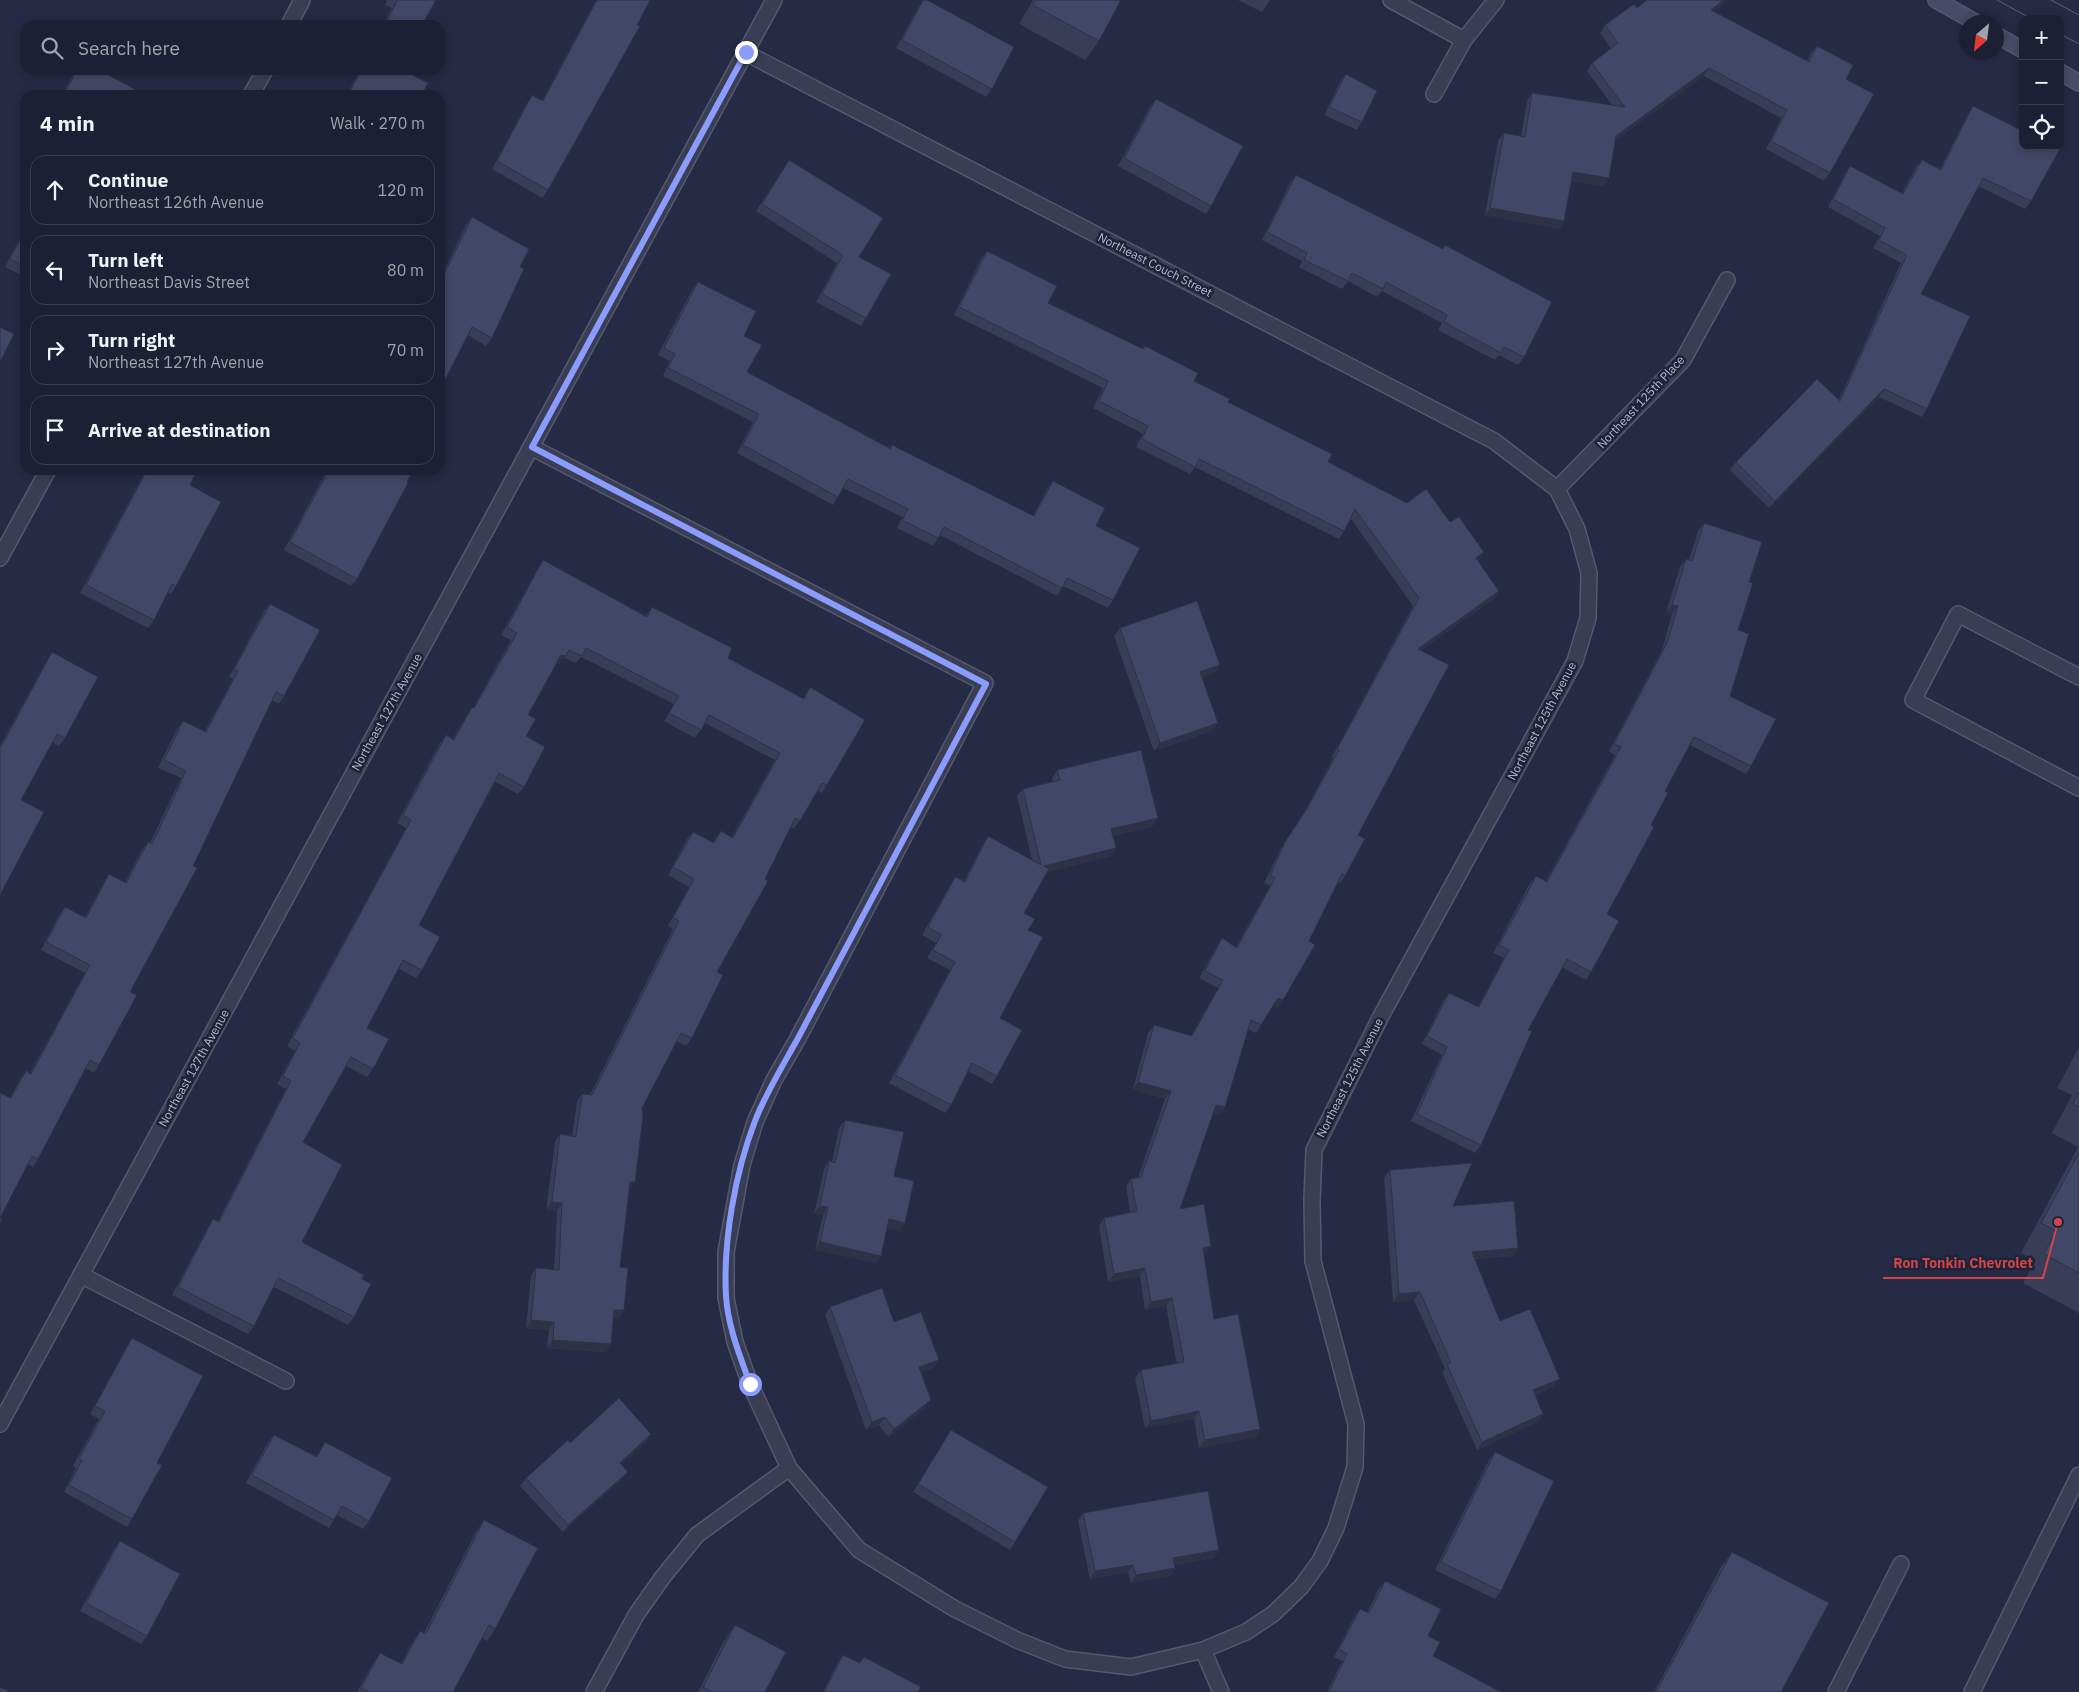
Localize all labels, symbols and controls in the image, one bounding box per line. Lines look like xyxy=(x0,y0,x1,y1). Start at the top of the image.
north arrow xyxy=(1959,15,2004,60)
map controls xyxy=(2019,15,2064,150)
button: + xyxy=(2019,15,2064,60)
search box xyxy=(20,20,445,75)
icon: search xyxy=(38,34,66,62)
text: Search here xyxy=(78,36,180,60)
route end xyxy=(735,41,758,64)
button: − xyxy=(2019,60,2064,105)
button: locate xyxy=(2019,105,2064,150)
text: 4 min xyxy=(40,109,95,137)
text: Walk · 270 m xyxy=(330,113,425,133)
text: Continue xyxy=(88,168,168,192)
icon: ahead xyxy=(41,176,69,204)
text: 120 m xyxy=(377,180,424,200)
text: Northeast 126th Avenue xyxy=(88,192,264,212)
street label: Northeast Couch Street xyxy=(1096,229,1215,300)
text: Turn left xyxy=(88,248,164,272)
icon: left xyxy=(41,256,69,284)
text: 80 m xyxy=(387,260,424,280)
text: Northeast Davis Street xyxy=(88,272,250,292)
text: Turn right xyxy=(88,328,175,352)
icon: right xyxy=(41,336,69,364)
text: 70 m xyxy=(387,340,424,360)
text: Northeast 127th Avenue xyxy=(88,352,264,372)
street label: Northeast 125th Place xyxy=(1594,352,1688,451)
icon: arrive xyxy=(41,416,69,444)
text: Arrive at destination xyxy=(88,418,271,442)
street label: Northeast 127th Avenue xyxy=(348,650,425,773)
street label: Northeast 125th Avenue xyxy=(1504,659,1579,783)
street label: Northeast 127th Avenue xyxy=(155,1006,232,1129)
street label: Northeast 125th Avenue xyxy=(1313,1015,1386,1140)
callout: Ron Tonkin Chevrolet xyxy=(1883,1249,2043,1278)
text: Ron Tonkin Chevrolet xyxy=(1893,1254,2033,1272)
route start xyxy=(739,1373,762,1396)

